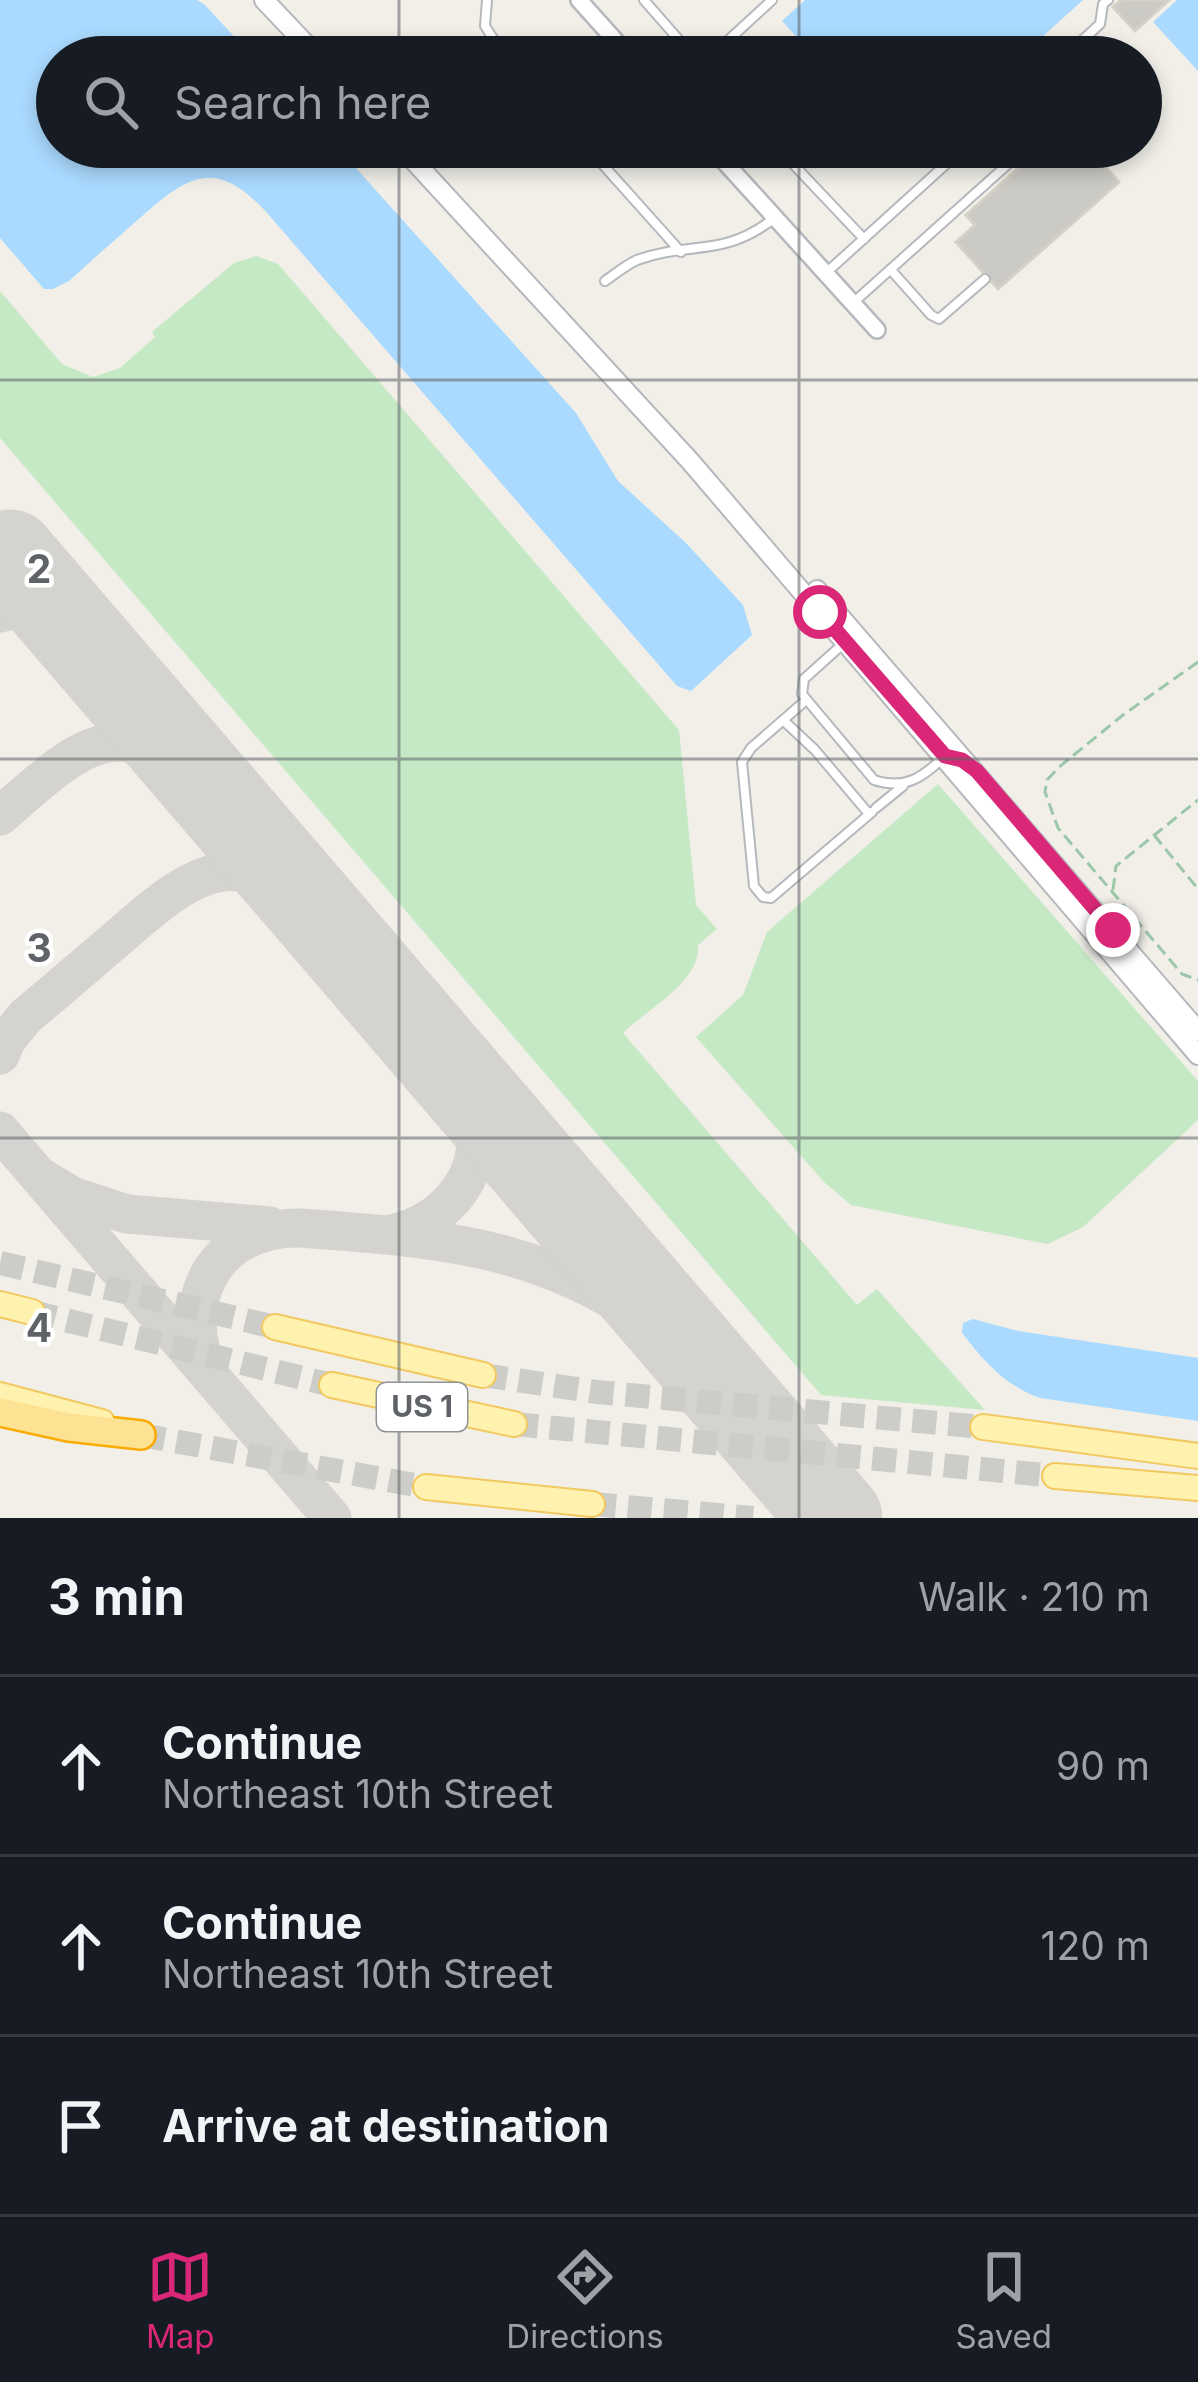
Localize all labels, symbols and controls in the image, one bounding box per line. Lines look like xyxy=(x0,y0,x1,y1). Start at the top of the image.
search box xyxy=(36,36,1162,168)
icon: search xyxy=(78,69,144,135)
text: Search here xyxy=(174,75,431,130)
text: 2 xyxy=(27,545,51,592)
route start xyxy=(793,585,847,639)
route end xyxy=(1086,903,1140,957)
text: 3 xyxy=(26,924,52,971)
text: 4 xyxy=(26,1304,52,1351)
road number: US 1 xyxy=(377,1383,467,1431)
text: 3 min xyxy=(48,1566,185,1627)
text: Walk · 210 m xyxy=(918,1573,1150,1620)
text: Continue xyxy=(162,1715,362,1770)
icon: ahead xyxy=(48,1733,114,1799)
text: 90 m xyxy=(1056,1742,1150,1789)
text: Northeast 10th Street xyxy=(162,1770,553,1817)
text: Continue xyxy=(162,1895,362,1950)
icon: ahead xyxy=(48,1913,114,1979)
text: 120 m xyxy=(1041,1922,1150,1969)
text: Northeast 10th Street xyxy=(162,1950,553,1997)
icon: arrive xyxy=(48,2093,114,2159)
text: Arrive at destination xyxy=(162,2098,609,2153)
tab: Map xyxy=(146,2244,214,2356)
tab: Directions xyxy=(506,2244,664,2356)
tab: Saved xyxy=(955,2244,1052,2356)

